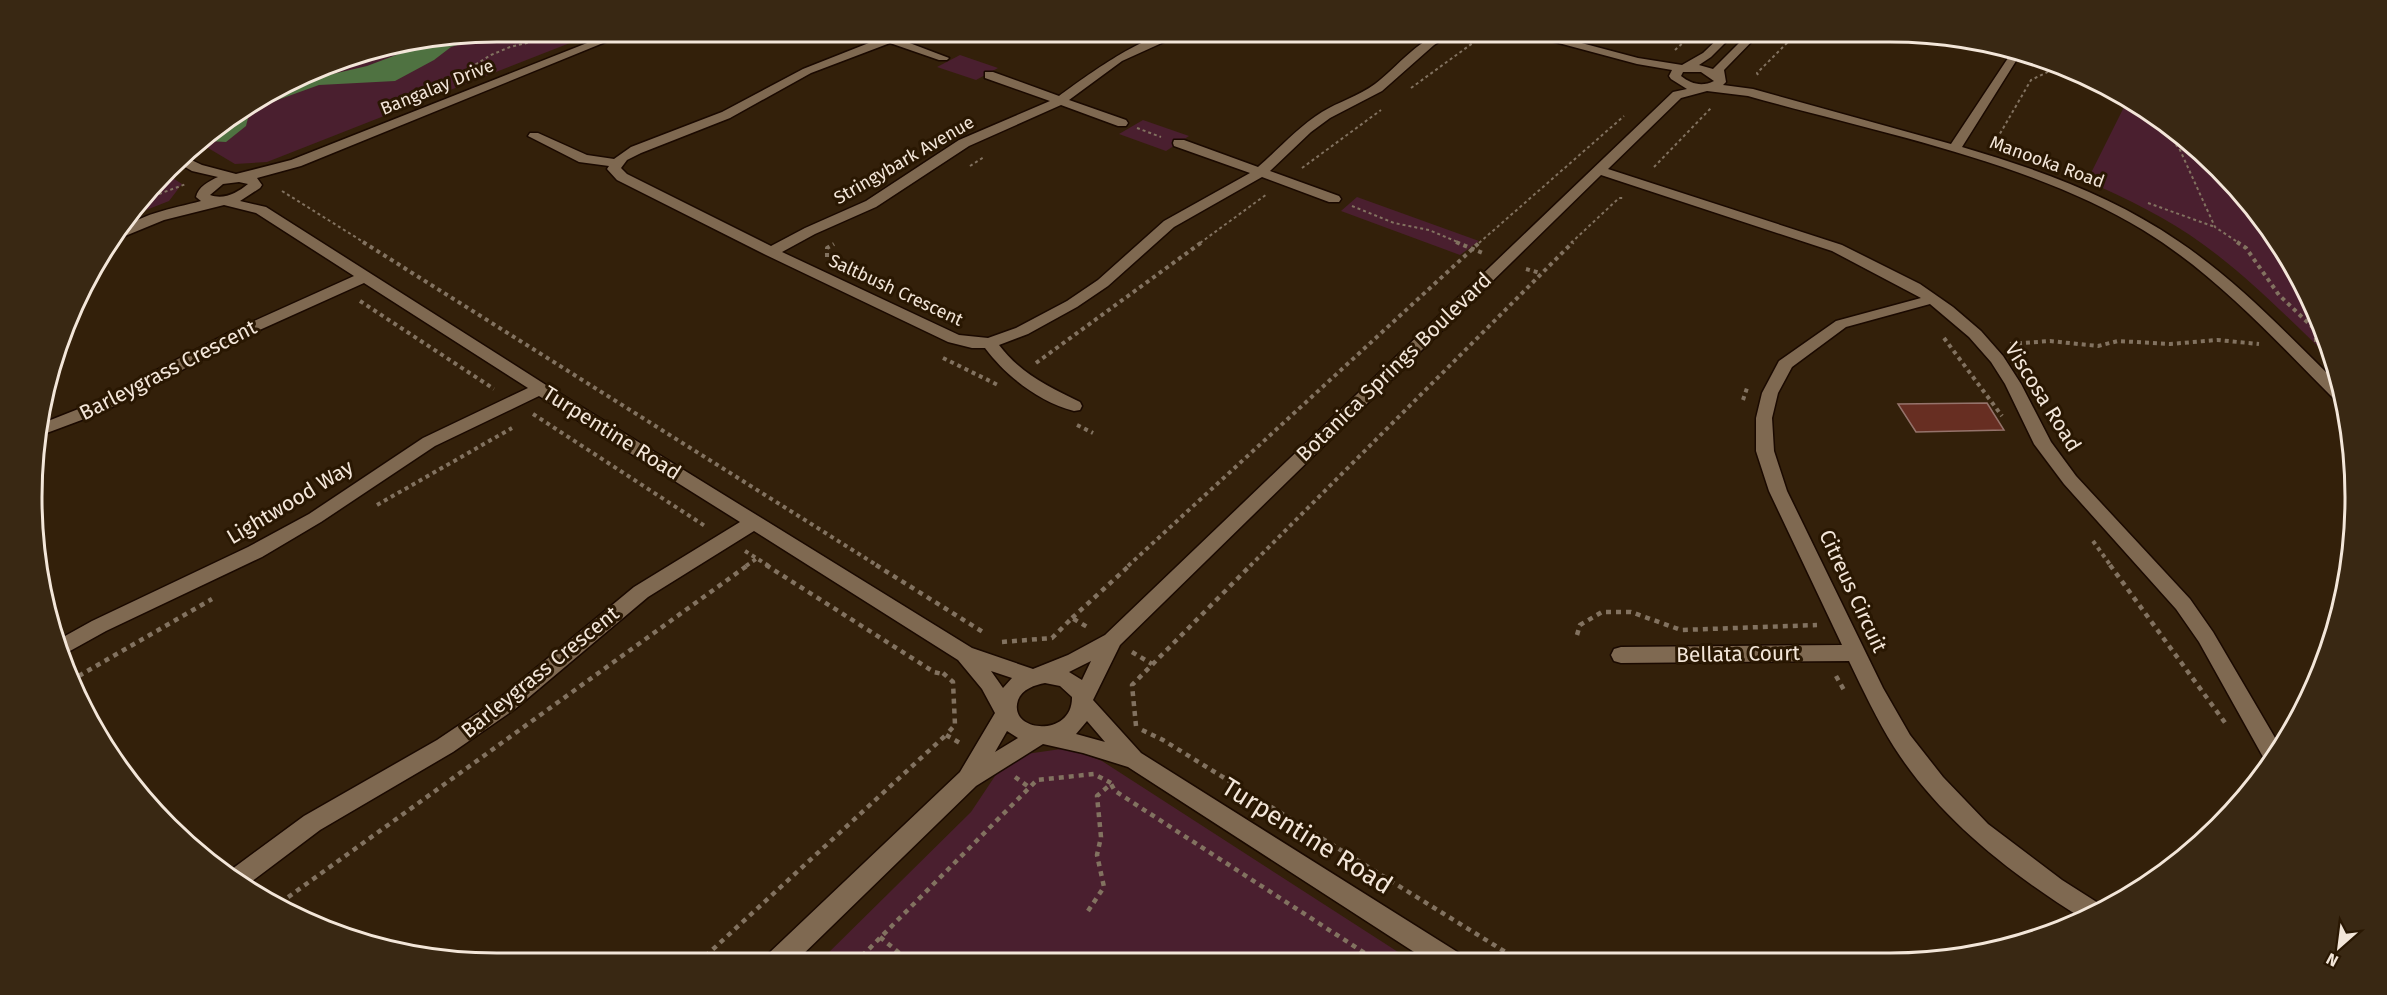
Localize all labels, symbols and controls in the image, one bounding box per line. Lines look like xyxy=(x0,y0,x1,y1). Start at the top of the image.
street label: Bangalay Drive xyxy=(377,54,497,120)
street label: Stringybark Avenue xyxy=(830,111,978,209)
street label: Manooka Road xyxy=(1987,131,2107,193)
street label: Saltbush Crescent xyxy=(825,249,967,331)
street label: Botanica Springs Boulevard xyxy=(1291,267,1497,467)
street label: Barleygrass Crescent xyxy=(75,314,261,426)
street label: Viscosa Road xyxy=(1999,337,2087,457)
street label: Turpentine Road xyxy=(538,380,686,486)
street label: Lightwood Way xyxy=(222,454,359,550)
street label: Citreus Circuit xyxy=(1813,525,1893,657)
street label: Barleygrass Crescent xyxy=(456,600,625,744)
street label: Bellata Court xyxy=(1676,640,1801,668)
street label: Turpentine Road xyxy=(1216,771,1398,901)
north arrow xyxy=(2309,917,2369,977)
text: N xyxy=(2323,949,2341,971)

